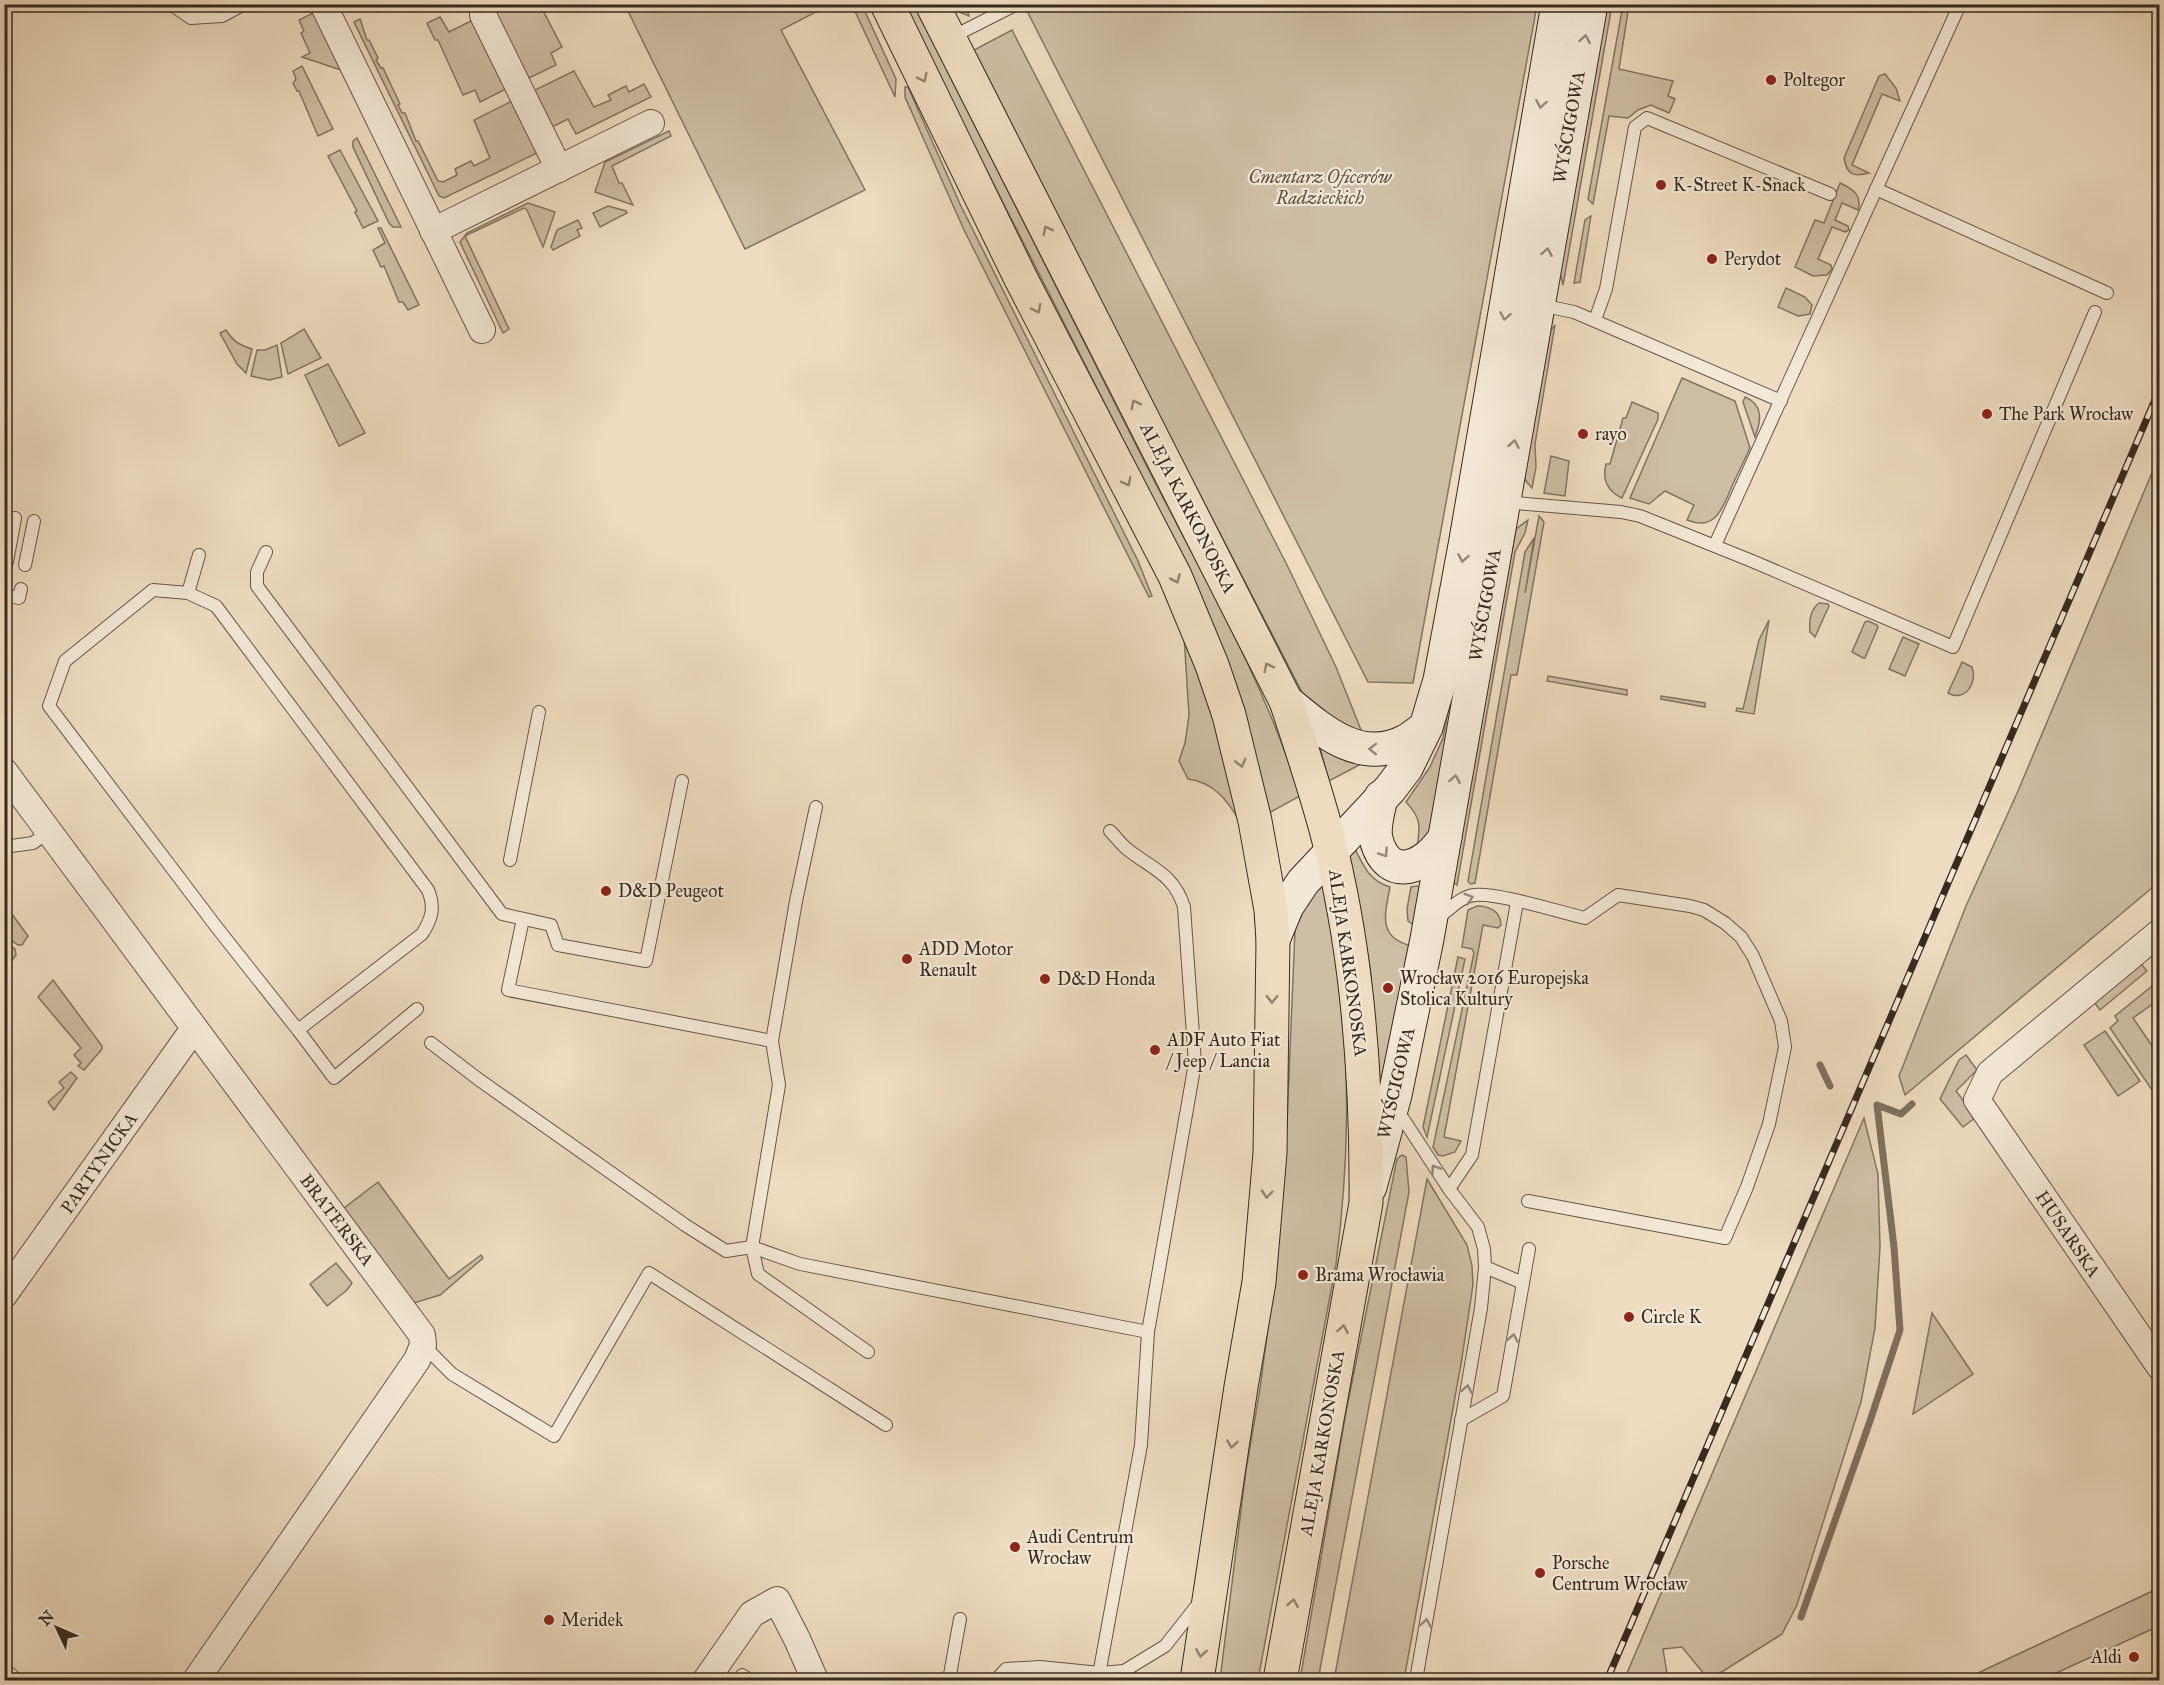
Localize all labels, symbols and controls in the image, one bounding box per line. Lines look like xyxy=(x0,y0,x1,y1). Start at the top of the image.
one-way arrow xyxy=(1578,35,1591,45)
street label: WYŚCIGOWA xyxy=(1546,69,1590,185)
place label: Poltegor xyxy=(1783,69,1845,92)
one-way arrow xyxy=(916,71,928,82)
marker: Poltegor xyxy=(1764,73,1778,87)
one-way arrow xyxy=(1535,98,1548,108)
park label: Cmentarz Oficerów Radzieckich xyxy=(1249,166,1392,209)
place label: K-Street K-Snack xyxy=(1673,174,1806,196)
marker: K-Street K-Snack xyxy=(1654,178,1668,192)
one-way arrow xyxy=(1043,226,1054,237)
one-way arrow xyxy=(1540,247,1553,257)
place label: Perydot xyxy=(1724,248,1782,270)
marker: Perydot xyxy=(1705,252,1719,266)
one-way arrow xyxy=(1030,303,1041,314)
one-way arrow xyxy=(1499,312,1511,321)
one-way arrow xyxy=(1131,400,1143,411)
place label: The Park Wrocław xyxy=(1999,403,2133,425)
marker: The Park Wrocław xyxy=(1980,407,1994,421)
street label: ALEJA KARKONOSKA xyxy=(1134,418,1241,597)
place label: rayo xyxy=(1595,423,1627,445)
marker: rayo xyxy=(1576,427,1590,441)
one-way arrow xyxy=(1507,440,1519,449)
one-way arrow xyxy=(1120,476,1131,487)
street label: WYŚCIGOWA xyxy=(1462,547,1506,663)
one-way arrow xyxy=(1457,553,1470,563)
one-way arrow xyxy=(1169,573,1181,584)
one-way arrow xyxy=(1264,662,1276,673)
one-way arrow xyxy=(1368,743,1377,755)
one-way arrow xyxy=(1233,758,1246,768)
one-way arrow xyxy=(1448,775,1461,785)
one-way arrow xyxy=(1377,846,1388,857)
street label: ALEJA KARKONOSKA xyxy=(1323,867,1372,1058)
place label: D&D Peugeot xyxy=(618,880,725,903)
marker: D&D Peugeot xyxy=(599,884,613,898)
one-way arrow xyxy=(1463,893,1474,905)
place label: ADD Motor Renault xyxy=(918,938,1013,981)
marker: ADD Motor Renault xyxy=(900,952,914,966)
place label: Wrocław 2016 Europejska Stolica Kultury xyxy=(1400,967,1589,1010)
place label: D&D Honda xyxy=(1057,968,1156,990)
marker: D&D Honda xyxy=(1038,972,1052,986)
marker: Wrocław 2016 Europejska Stolica Kultury xyxy=(1381,981,1395,995)
one-way arrow xyxy=(1266,994,1279,1003)
street label: WYŚCIGOWA xyxy=(1371,1025,1420,1141)
place label: ADF Auto Fiat / Jeep / Lancia xyxy=(1165,1029,1281,1073)
marker: ADF Auto Fiat / Jeep / Lancia xyxy=(1148,1043,1162,1057)
street label: PARTYNICKA xyxy=(56,1108,142,1218)
one-way arrow xyxy=(1431,1165,1442,1176)
street label: BRATERSKA xyxy=(295,1170,379,1270)
street label: HUSARSKA xyxy=(2031,1186,2105,1282)
one-way arrow xyxy=(1261,1189,1274,1198)
place label: Brama Wrocławia xyxy=(1315,1264,1445,1286)
marker: Brama Wrocławia xyxy=(1296,1268,1310,1282)
place label: Circle K xyxy=(1641,1306,1703,1328)
marker: Circle K xyxy=(1622,1310,1636,1324)
one-way arrow xyxy=(1336,1324,1349,1334)
one-way arrow xyxy=(1506,1334,1519,1344)
street label: ALEJA KARKONOSKA xyxy=(1295,1348,1350,1539)
one-way arrow xyxy=(1460,1385,1473,1395)
one-way arrow xyxy=(1227,1440,1239,1449)
place label: Audi Centrum Wrocław xyxy=(1026,1526,1134,1569)
marker: Audi Centrum Wrocław xyxy=(1008,1540,1022,1554)
place label: Porsche Centrum Wrocław xyxy=(1552,1552,1687,1595)
marker: Porsche Centrum Wrocław xyxy=(1533,1566,1547,1580)
north arrow xyxy=(27,1598,87,1658)
one-way arrow xyxy=(1287,1598,1299,1608)
text: N xyxy=(35,1606,58,1629)
place label: Meridek xyxy=(561,1609,624,1631)
marker: Meridek xyxy=(542,1613,556,1627)
one-way arrow xyxy=(1419,1618,1432,1628)
place label: Aldi xyxy=(2090,1646,2122,1668)
one-way arrow xyxy=(1195,1648,1208,1658)
marker: Aldi xyxy=(2127,1650,2141,1664)

